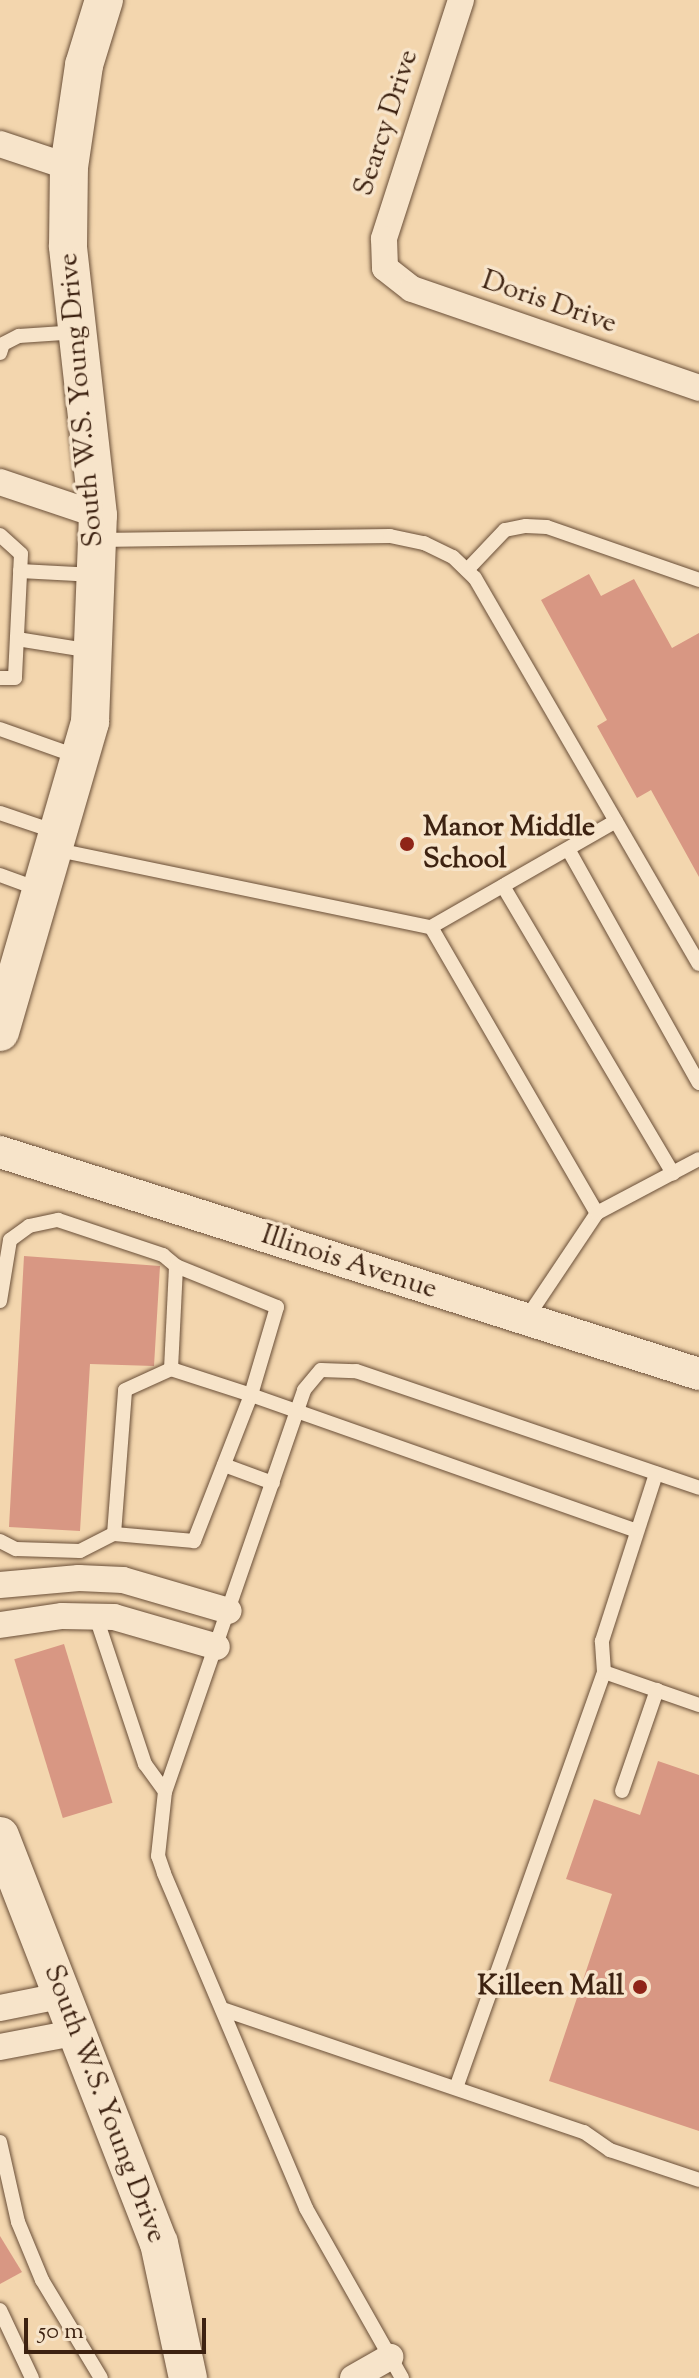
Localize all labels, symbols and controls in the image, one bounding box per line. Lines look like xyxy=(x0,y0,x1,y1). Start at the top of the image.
street label: Searcy Drive xyxy=(348,46,426,200)
street label: South W.S. Young Drive xyxy=(52,251,112,549)
street label: Doris Drive xyxy=(477,264,621,342)
place label: Manor Middle School xyxy=(423,811,595,877)
marker: Manor Middle School xyxy=(398,835,416,853)
street label: Illinois Avenue xyxy=(257,1219,441,1307)
street label: South W.S. Young Drive xyxy=(35,1960,173,2248)
place label: Killeen Mall xyxy=(478,1970,624,2004)
marker: Killeen Mall xyxy=(631,1978,649,1996)
scale bar xyxy=(28,2302,210,2352)
text: 50 m xyxy=(38,2315,84,2349)

